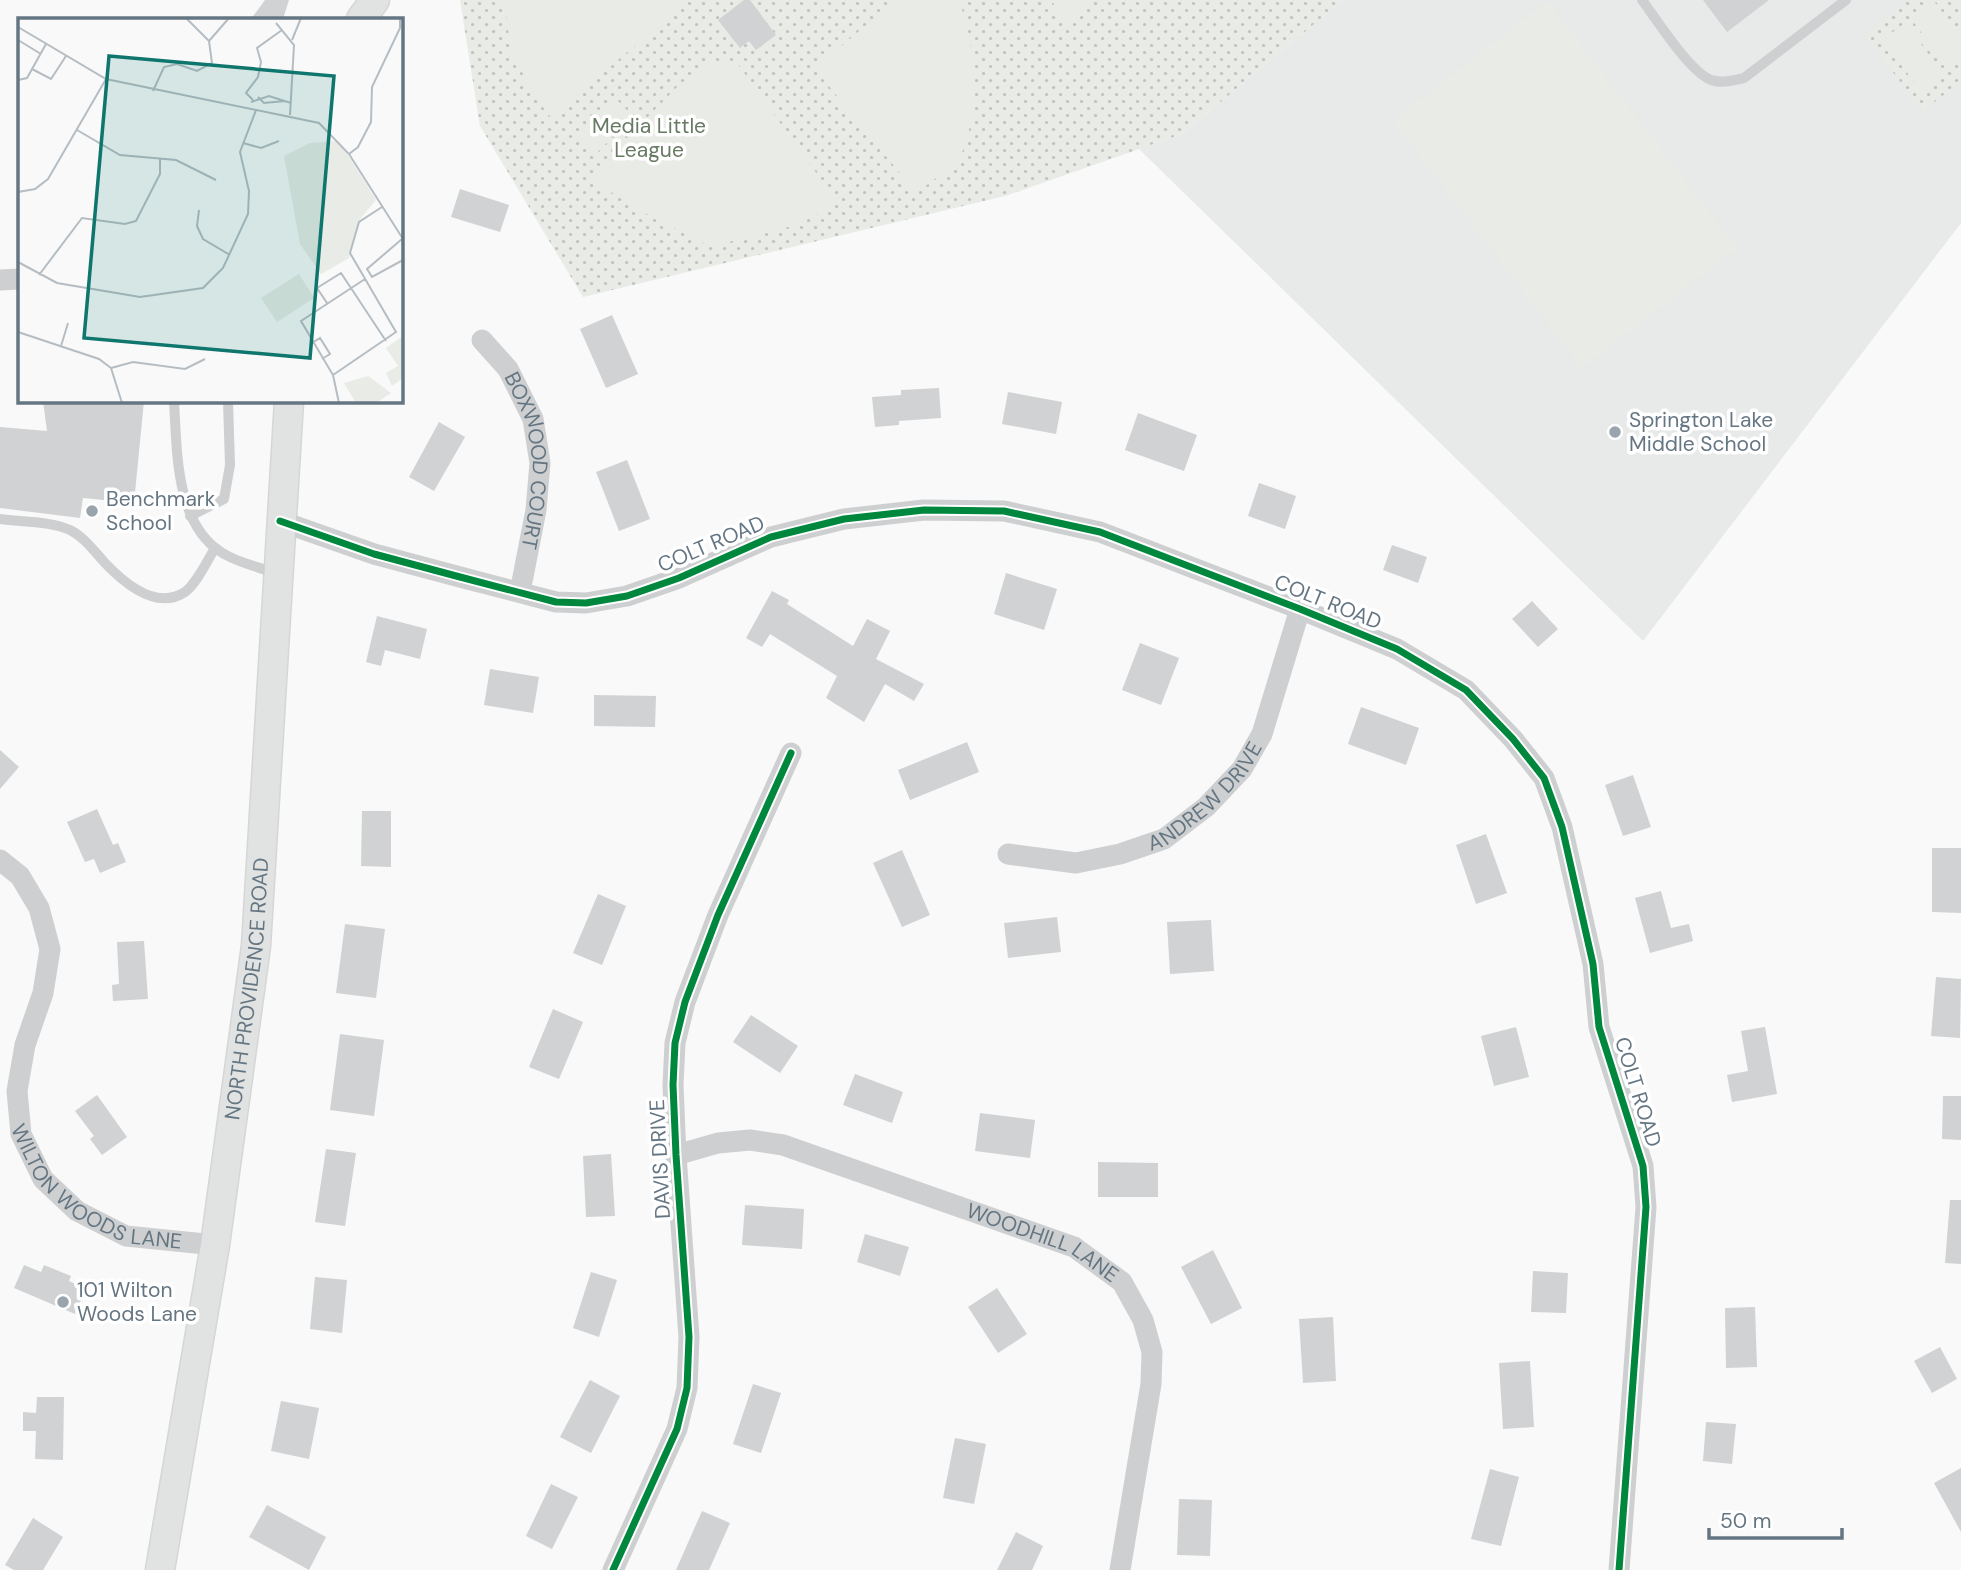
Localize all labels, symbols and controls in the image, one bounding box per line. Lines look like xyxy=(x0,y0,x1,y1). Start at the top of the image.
inset map xyxy=(18,18,402,402)
park label: Media Little League xyxy=(592,112,706,164)
street label: BOXWOOD COURT xyxy=(498,367,554,552)
place label: Springton Lake Middle School xyxy=(1629,406,1773,458)
marker: Springton Lake Middle School xyxy=(1607,424,1623,440)
place label: Benchmark School xyxy=(106,485,216,537)
marker: Benchmark School xyxy=(84,503,100,519)
street label: COLT ROAD xyxy=(653,509,769,579)
street label: COLT ROAD xyxy=(1270,568,1386,636)
street label: ANDREW DRIVE xyxy=(1144,737,1269,858)
street label: NORTH PROVIDENCE ROAD xyxy=(218,857,275,1122)
street label: COLT ROAD xyxy=(1608,1034,1668,1150)
street label: DAVIS DRIVE xyxy=(643,1098,677,1220)
street label: WILTON WOODS LANE xyxy=(4,1119,183,1256)
street label: WOODHILL LANE xyxy=(963,1196,1124,1289)
place label: 101 Wilton Woods Lane xyxy=(77,1276,197,1328)
marker: 101 Wilton Woods Lane xyxy=(55,1294,71,1310)
scale bar xyxy=(1709,1496,1842,1540)
text: 50 m xyxy=(1720,1507,1771,1535)

